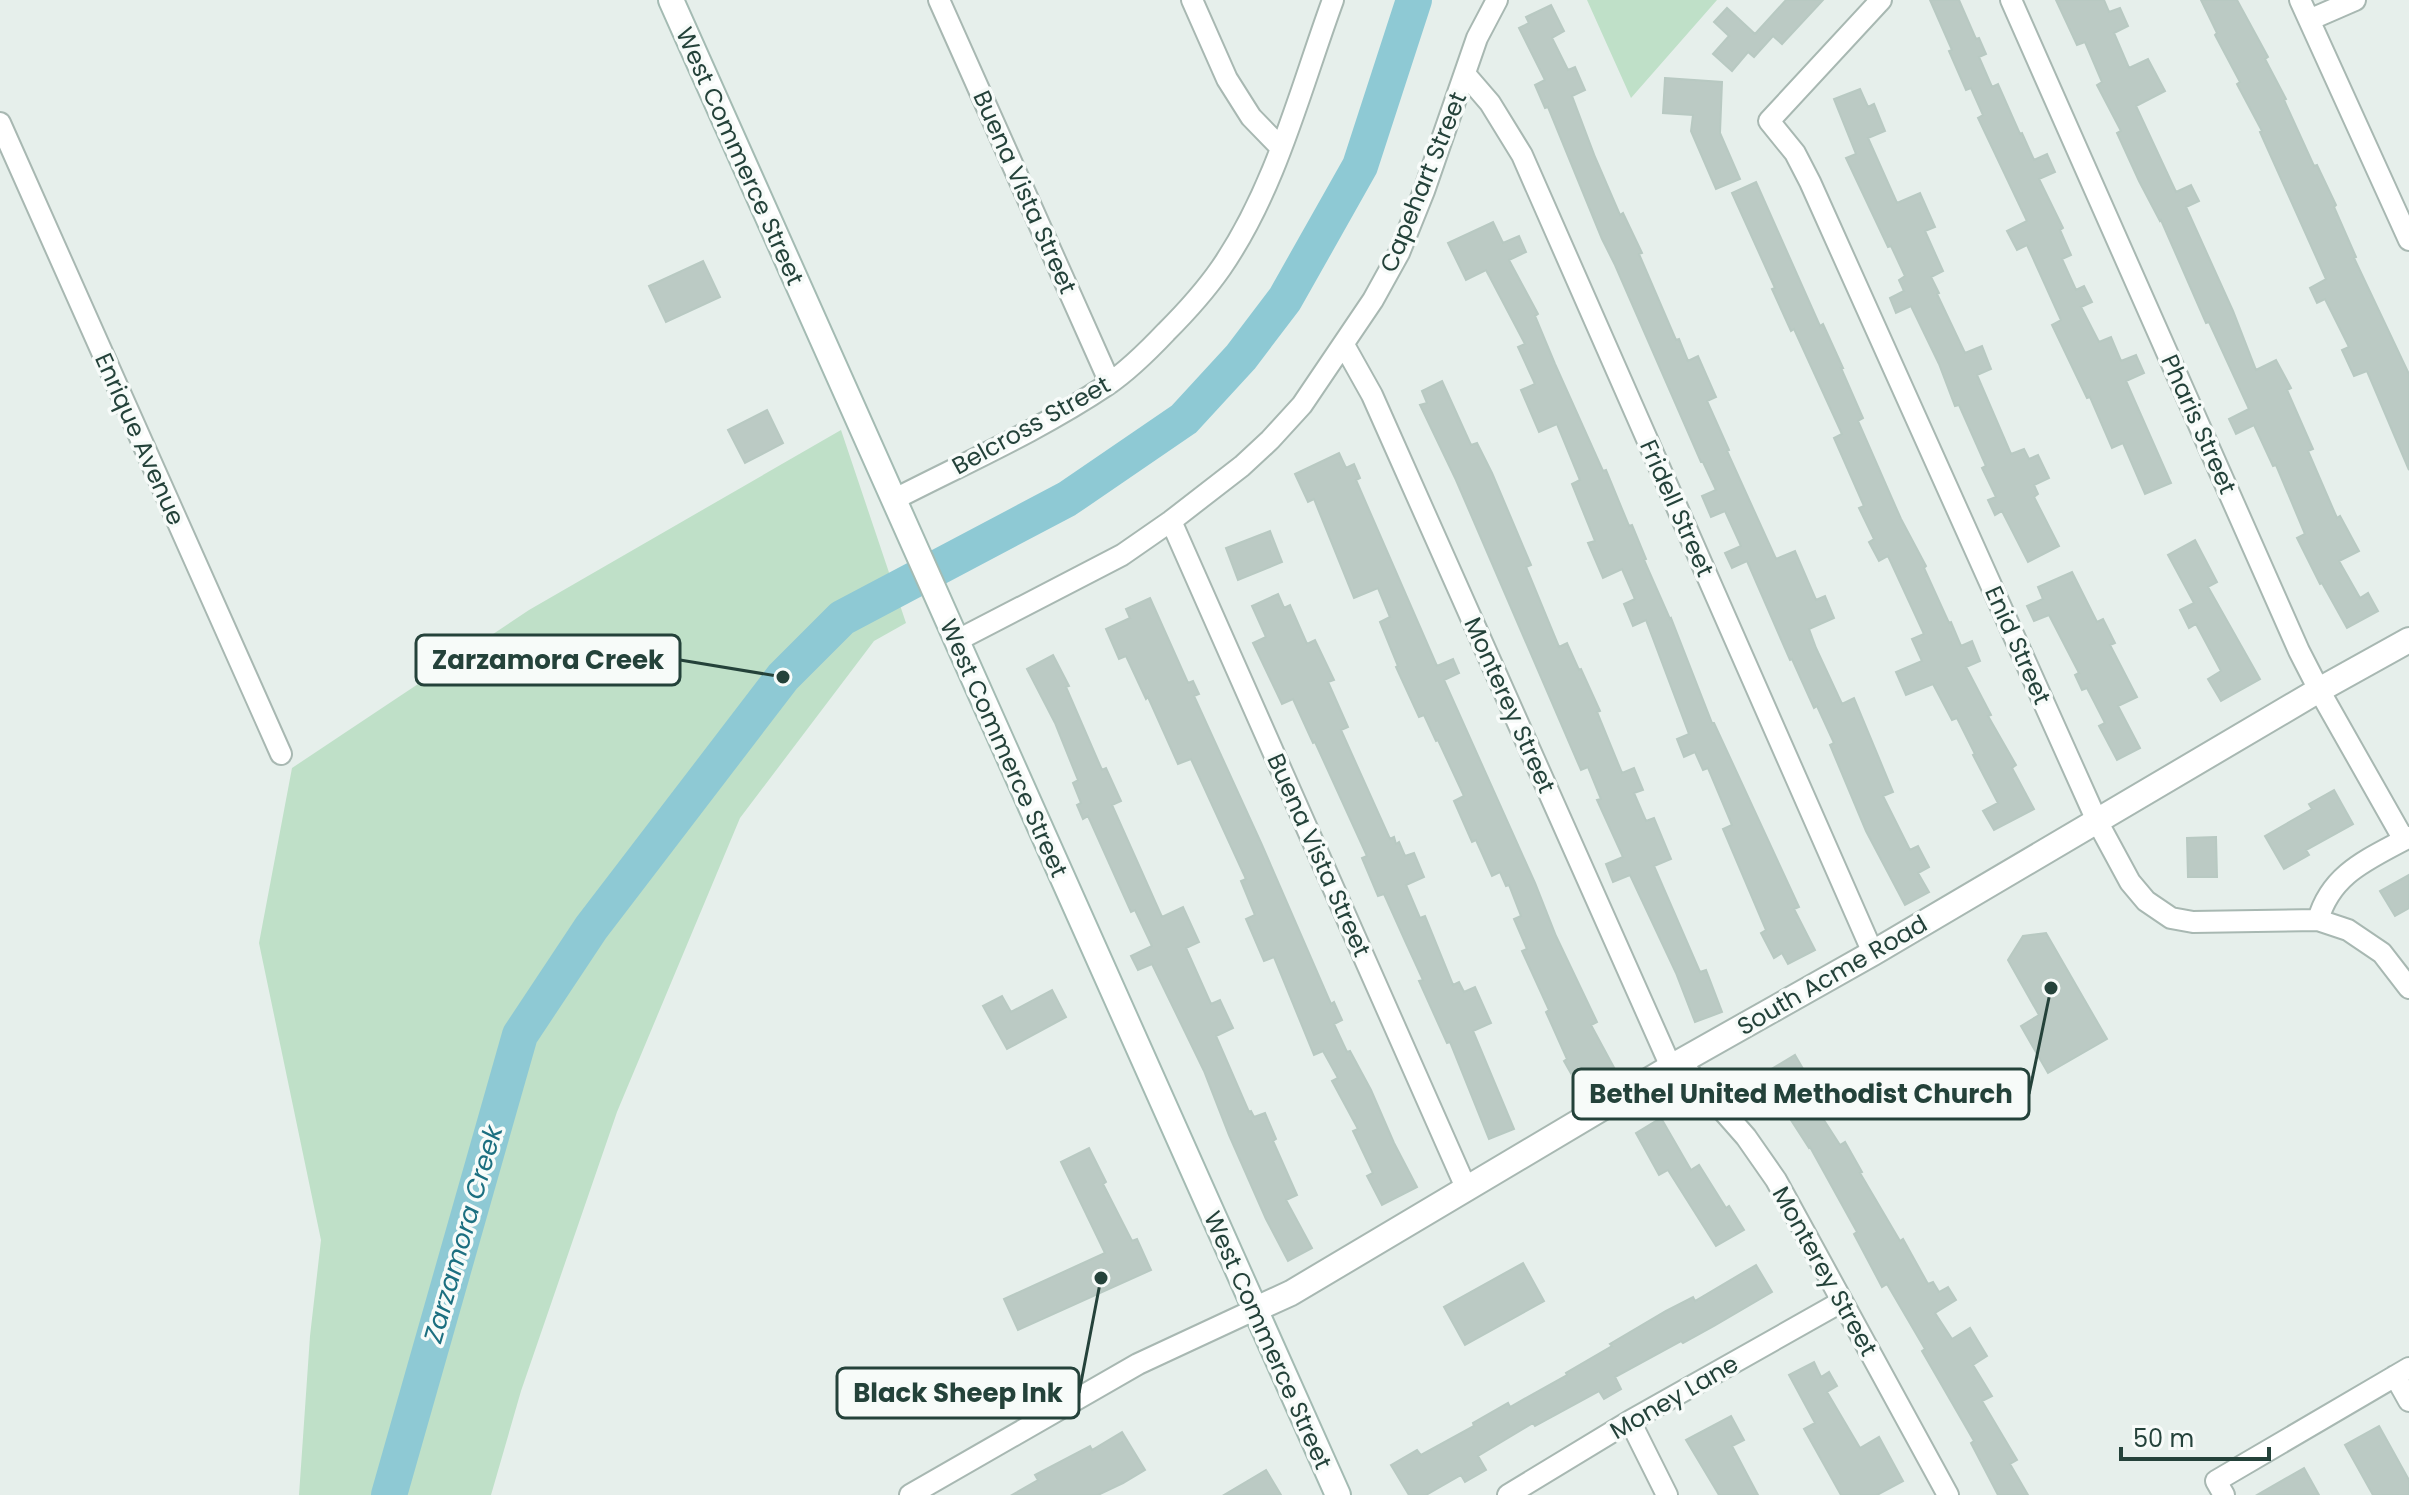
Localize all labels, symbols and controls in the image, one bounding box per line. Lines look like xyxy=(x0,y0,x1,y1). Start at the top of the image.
street label: West Commerce Street xyxy=(668,22,812,290)
street label: Buena Vista Street xyxy=(965,85,1085,299)
street label: Capehart Street xyxy=(1372,87,1474,277)
street label: Enrique Avenue xyxy=(87,348,193,530)
street label: Pharis Street xyxy=(2154,349,2244,499)
street label: Belcross Street xyxy=(946,368,1116,482)
street label: Fridell Street xyxy=(1632,434,1722,582)
street label: Enid Street xyxy=(1977,581,2059,709)
street label: Monterey Street xyxy=(1456,612,1564,798)
street label: West Commerce Street xyxy=(932,614,1076,882)
callout: Zarzamora Creek xyxy=(416,635,680,685)
text: Zarzamora Creek xyxy=(432,642,664,678)
street label: Buena Vista Street xyxy=(1259,748,1379,962)
street label: South Acme Road xyxy=(1731,907,1933,1043)
callout: Bethel United Methodist Church xyxy=(1573,1069,2029,1119)
text: Bethel United Methodist Church xyxy=(1589,1076,2013,1112)
water label: Zarzamora Creek xyxy=(414,1120,512,1348)
street label: Monterey Street xyxy=(1765,1180,1885,1362)
street label: West Commerce Street xyxy=(1196,1206,1340,1474)
street label: Money Lane xyxy=(1604,1347,1744,1447)
callout: Black Sheep Ink xyxy=(837,1368,1079,1418)
text: Black Sheep Ink xyxy=(853,1375,1063,1411)
scale bar xyxy=(2121,1411,2269,1461)
text: 50 m xyxy=(2133,1422,2194,1455)

